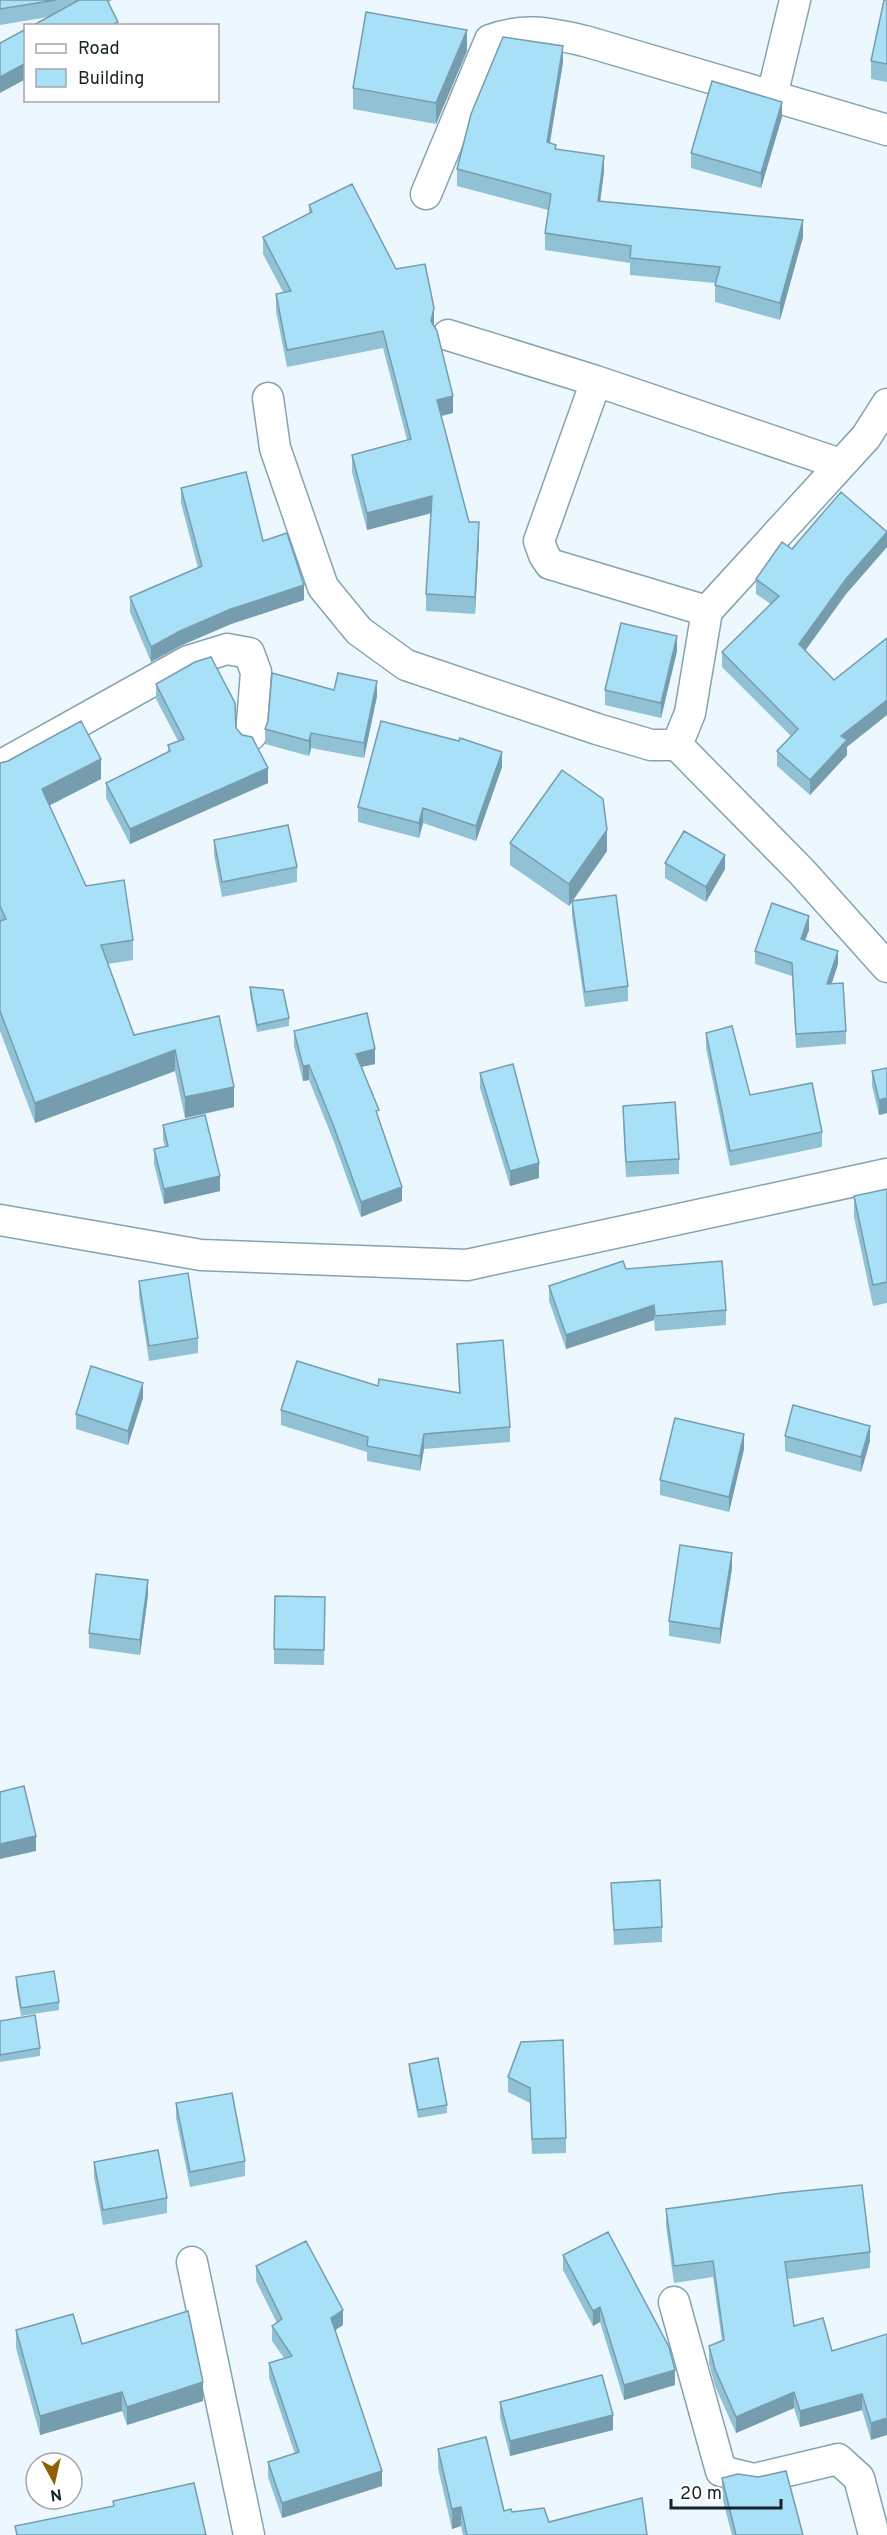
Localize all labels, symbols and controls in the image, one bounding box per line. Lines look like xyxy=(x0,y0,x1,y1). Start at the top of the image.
legend xyxy=(24,24,219,102)
text: Road xyxy=(78,38,120,61)
text: Building xyxy=(78,68,144,91)
north arrow xyxy=(24,2451,84,2511)
scale bar xyxy=(671,2472,780,2510)
text: N xyxy=(49,2483,63,2505)
text: 20 m xyxy=(680,2483,722,2506)

